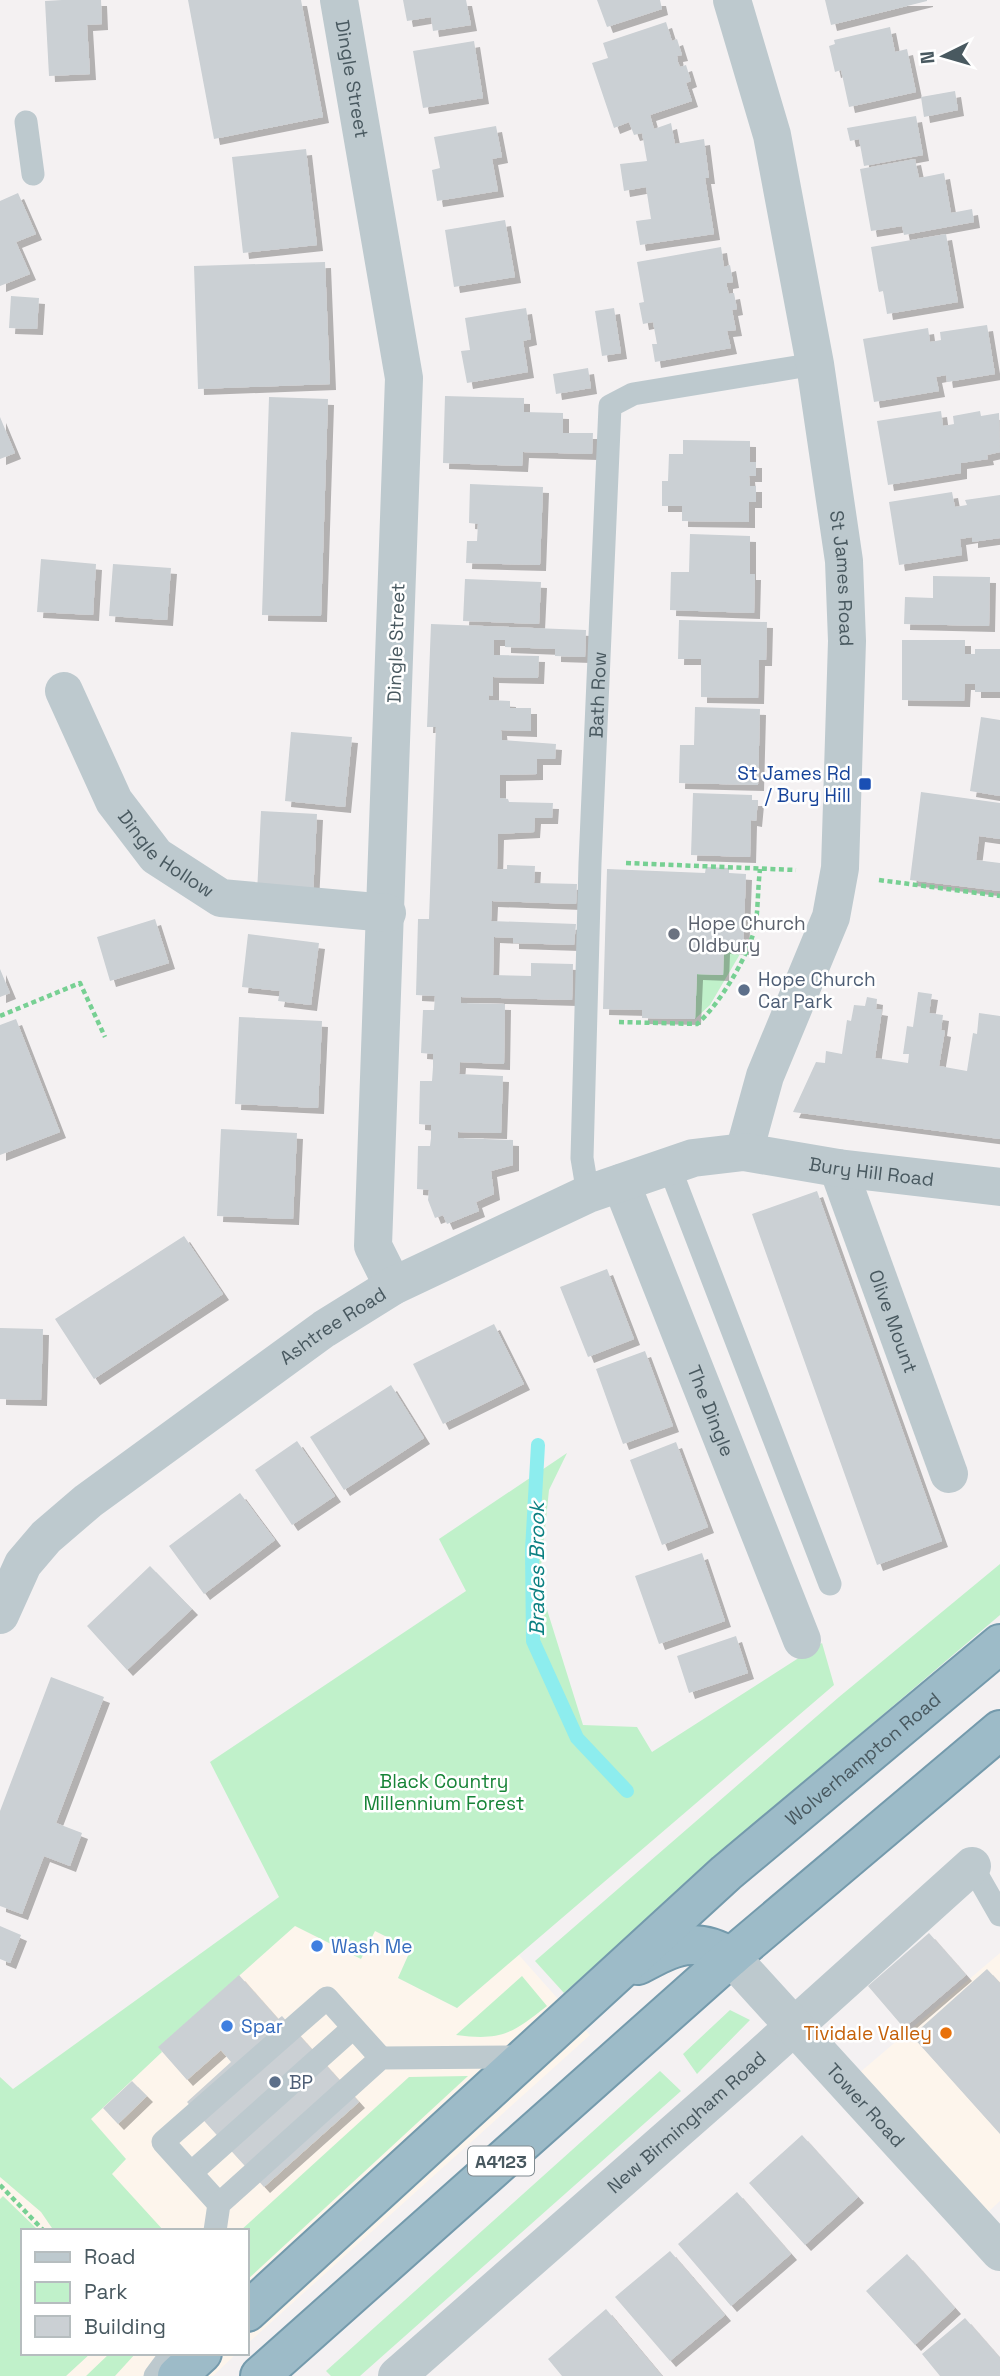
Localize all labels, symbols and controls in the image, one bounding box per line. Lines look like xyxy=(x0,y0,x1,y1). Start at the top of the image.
street label: Dingle Street xyxy=(330,18,375,140)
north arrow xyxy=(909,21,979,91)
text: N xyxy=(915,50,941,65)
street label: St James Road xyxy=(824,509,860,647)
street label: Dingle Street xyxy=(381,583,411,703)
street label: Bath Row xyxy=(583,651,612,739)
place label: St James Rd / Bury Hill xyxy=(737,761,851,808)
marker: St James Rd / Bury Hill xyxy=(857,776,873,792)
street label: Dingle Hollow xyxy=(113,805,219,903)
place label: Hope Church Oldbury xyxy=(688,911,806,958)
marker: Hope Church Oldbury xyxy=(666,926,682,942)
place label: Hope Church Car Park xyxy=(758,967,876,1014)
marker: Hope Church Car Park xyxy=(736,982,752,998)
street label: Bury Hill Road xyxy=(807,1151,935,1192)
street label: Olive Mount xyxy=(863,1266,924,1376)
street label: Ashtree Road xyxy=(274,1281,391,1370)
street label: The Dingle xyxy=(682,1362,741,1460)
water label: Brades Brook xyxy=(523,1499,550,1636)
street label: Wolverhampton Road xyxy=(780,1686,946,1831)
park label: Black Country Millennium Forest xyxy=(364,1769,524,1816)
place label: Wash Me xyxy=(331,1934,413,1959)
marker: Wash Me xyxy=(309,1938,325,1954)
place label: Spar xyxy=(241,2014,283,2039)
marker: Spar xyxy=(219,2018,235,2034)
place label: Tividale Valley xyxy=(804,2021,932,2046)
marker: Tividale Valley xyxy=(938,2025,954,2041)
street label: New Birmingham Road xyxy=(602,2045,771,2199)
street label: Tower Road xyxy=(821,2057,911,2152)
place label: BP xyxy=(289,2070,313,2095)
marker: BP xyxy=(267,2074,283,2090)
road number: A4123 xyxy=(468,2146,534,2176)
legend xyxy=(21,2229,248,2355)
text: Road xyxy=(84,2243,136,2270)
text: Park xyxy=(84,2278,128,2305)
text: Building xyxy=(84,2313,166,2340)

